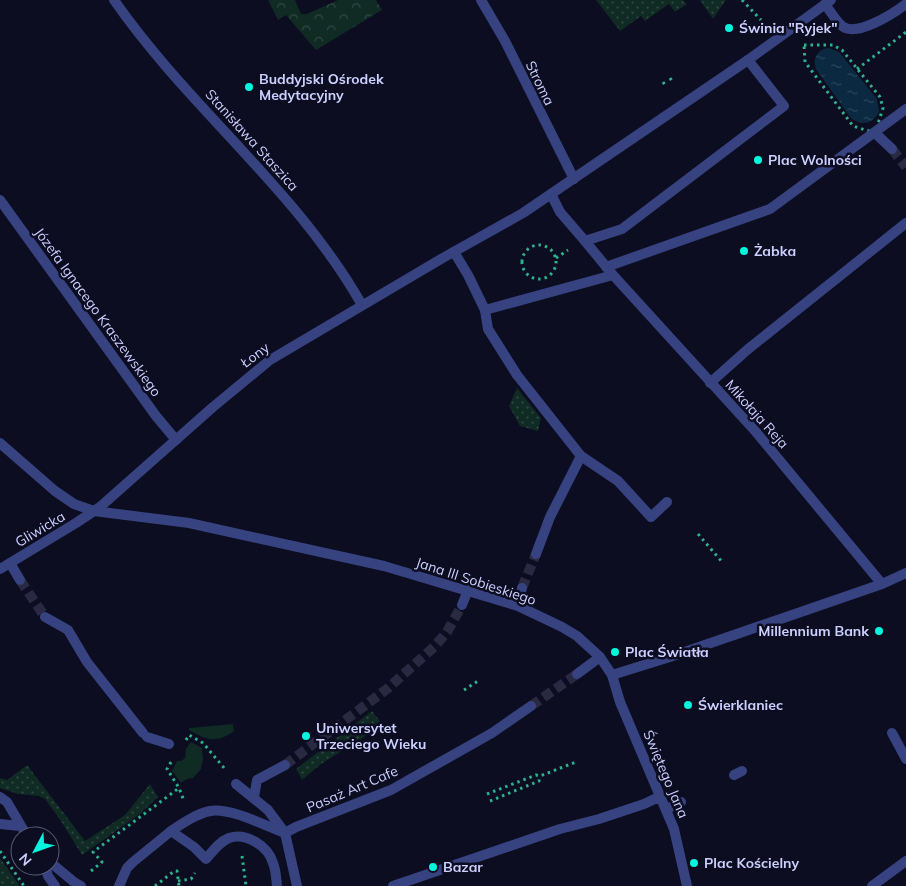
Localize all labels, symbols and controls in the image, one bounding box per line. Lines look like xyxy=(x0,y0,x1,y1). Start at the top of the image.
place label: Świnia "Ryjek" xyxy=(739,19,838,37)
marker: Świnia "Ryjek" xyxy=(723,22,735,34)
street label: Stroma xyxy=(522,58,558,108)
place label: Buddyjski Ośrodek Medytacyjny xyxy=(259,70,384,104)
marker: Buddyjski Ośrodek Medytacyjny xyxy=(243,81,255,93)
street label: Stanisława Staszica xyxy=(201,85,303,195)
place label: Plac Wolności xyxy=(768,151,862,169)
marker: Plac Wolności xyxy=(752,154,764,166)
street label: Józefa Ignacego Kraszewskiego xyxy=(31,224,165,400)
place label: Żabka xyxy=(754,242,796,260)
marker: Żabka xyxy=(738,245,750,257)
street label: Łony xyxy=(236,338,273,372)
street label: Mikołaja Reja xyxy=(721,376,793,452)
street label: Gliwicka xyxy=(12,507,68,551)
street label: Jana III Sobieskiego xyxy=(414,553,538,609)
place label: Millennium Bank xyxy=(758,622,869,640)
marker: Millennium Bank xyxy=(873,625,885,637)
place label: Plac Światła xyxy=(625,643,709,661)
marker: Plac Światła xyxy=(609,646,621,658)
place label: Świerklaniec xyxy=(698,696,783,714)
marker: Świerklaniec xyxy=(682,699,694,711)
place label: Uniwersytet Trzeciego Wieku xyxy=(316,719,426,753)
street label: Świętego Jana xyxy=(639,727,693,821)
marker: Uniwersytet Trzeciego Wieku xyxy=(300,730,312,742)
street label: Pasaż Art Cafe xyxy=(304,762,400,816)
north arrow xyxy=(10,826,60,876)
text: N xyxy=(15,850,35,869)
place label: Plac Kościelny xyxy=(704,854,799,872)
marker: Plac Kościelny xyxy=(688,857,700,869)
place label: Bazar xyxy=(443,858,483,876)
marker: Bazar xyxy=(427,861,439,873)

